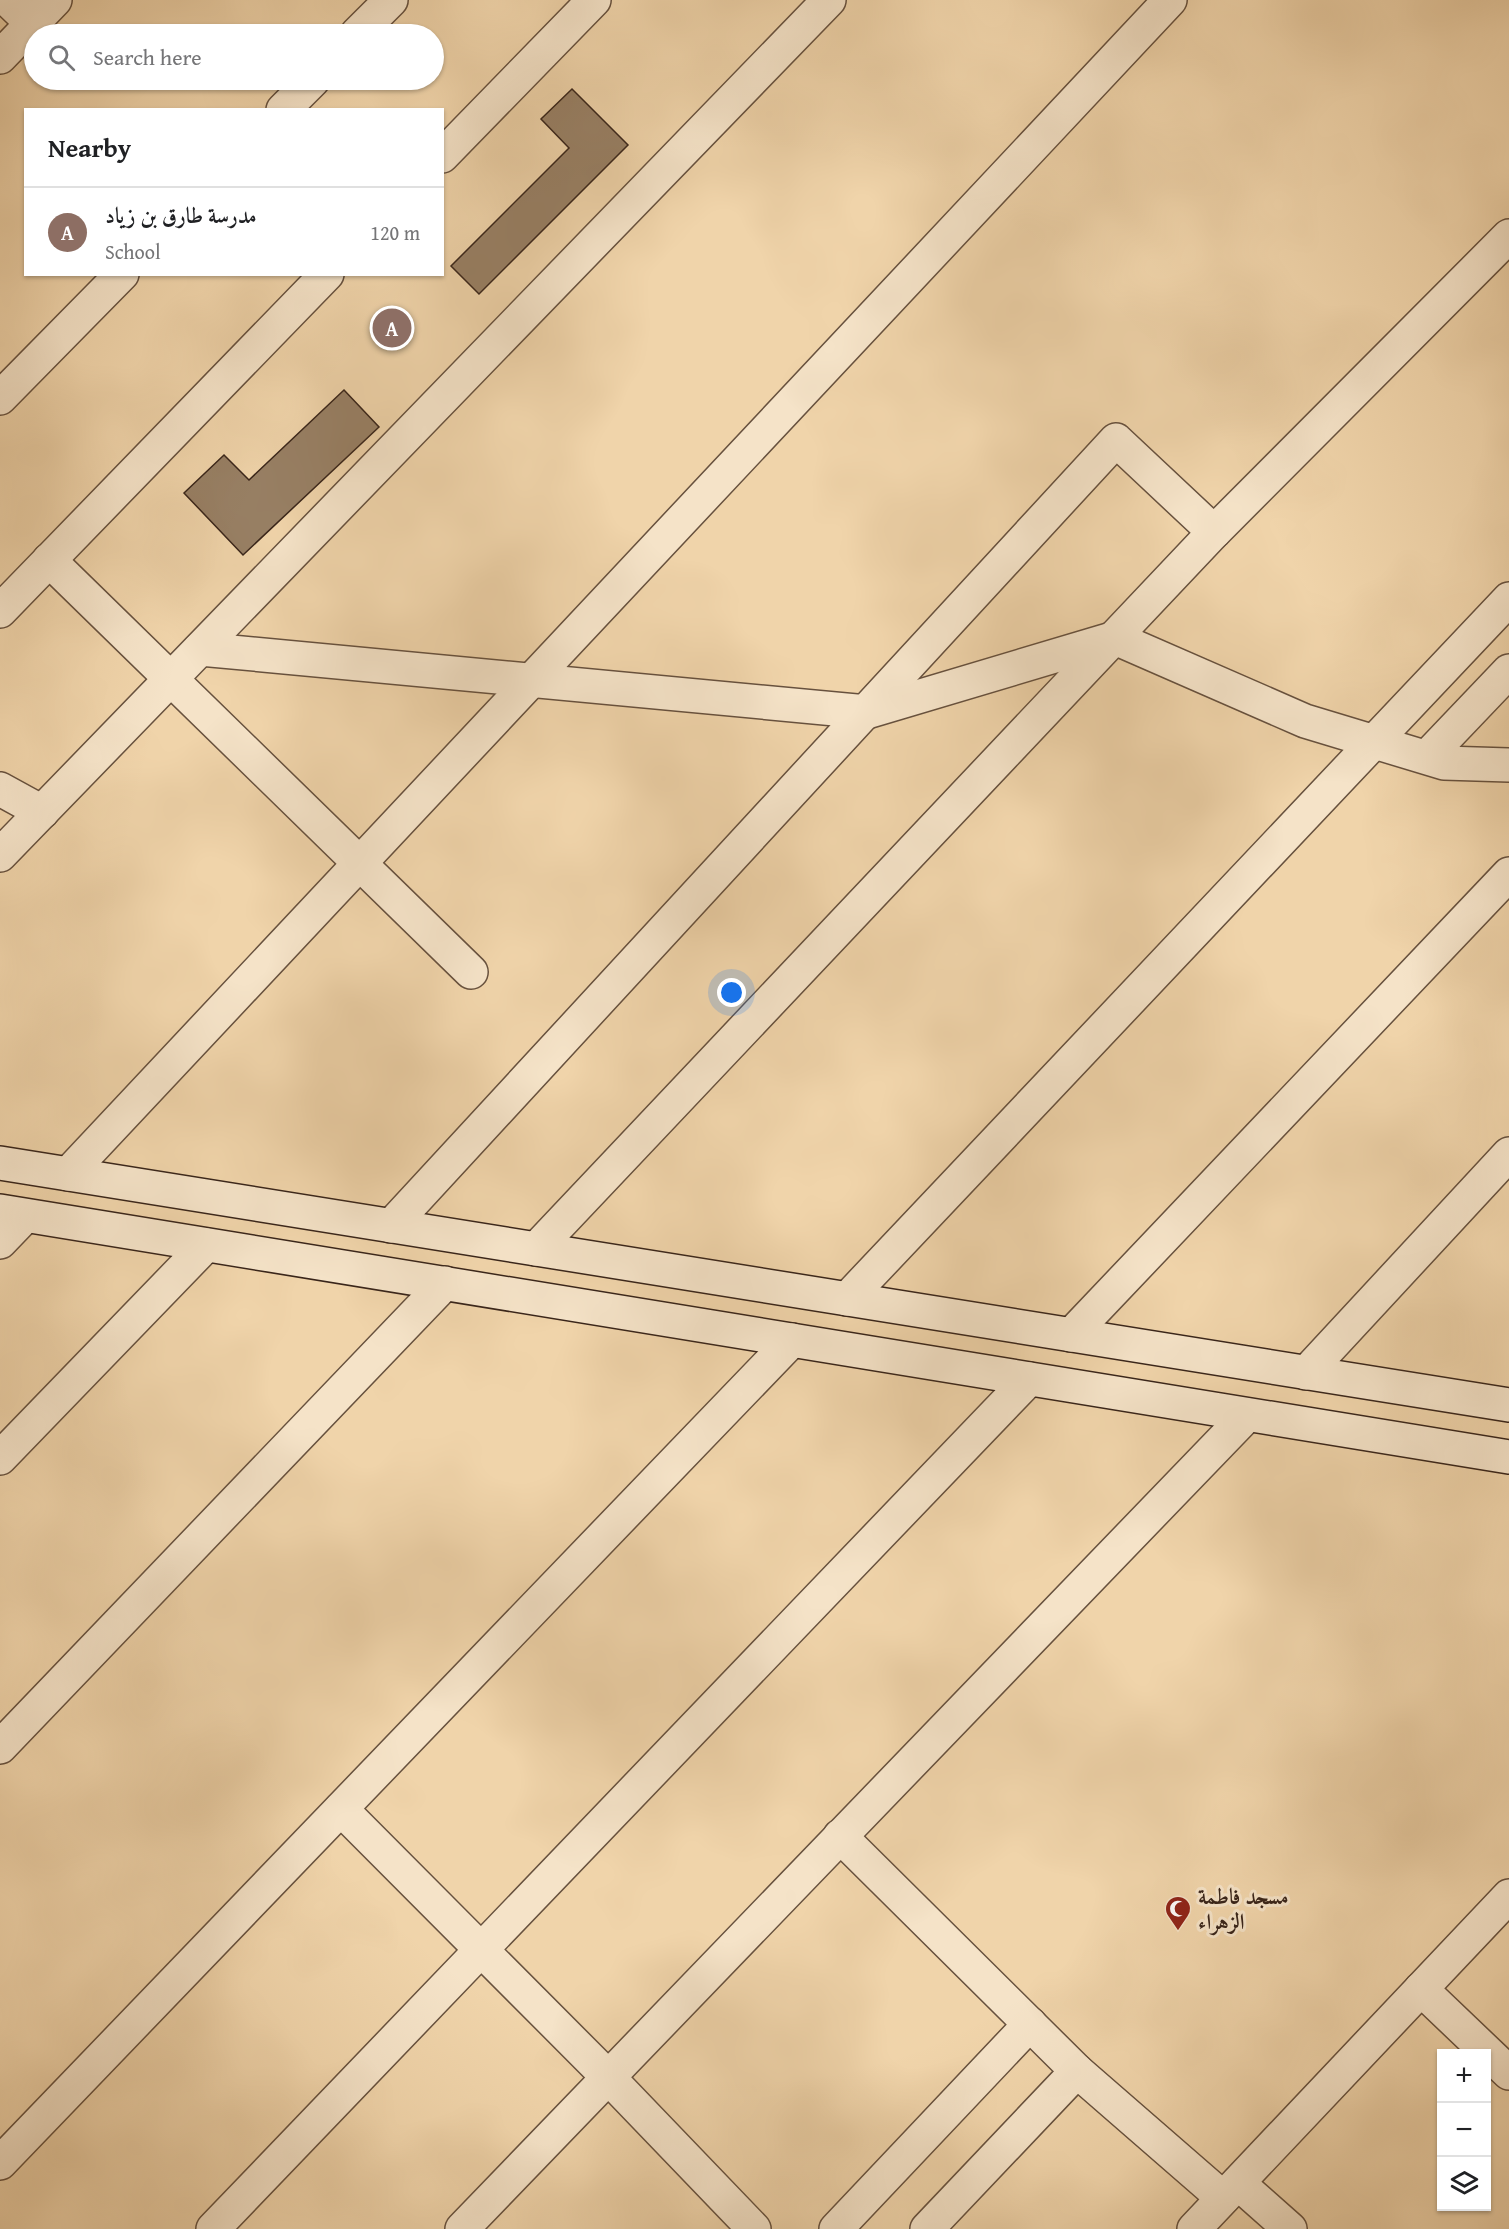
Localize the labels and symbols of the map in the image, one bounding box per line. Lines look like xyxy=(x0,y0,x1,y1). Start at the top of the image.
pin: A xyxy=(372,306,412,350)
your location xyxy=(717,978,746,1007)
place label: مسجد فاطمة الزهراء xyxy=(1198,1880,1289,1937)
mosque icon: مسجد فاطمة الزهراء xyxy=(1163,1894,1193,1932)

